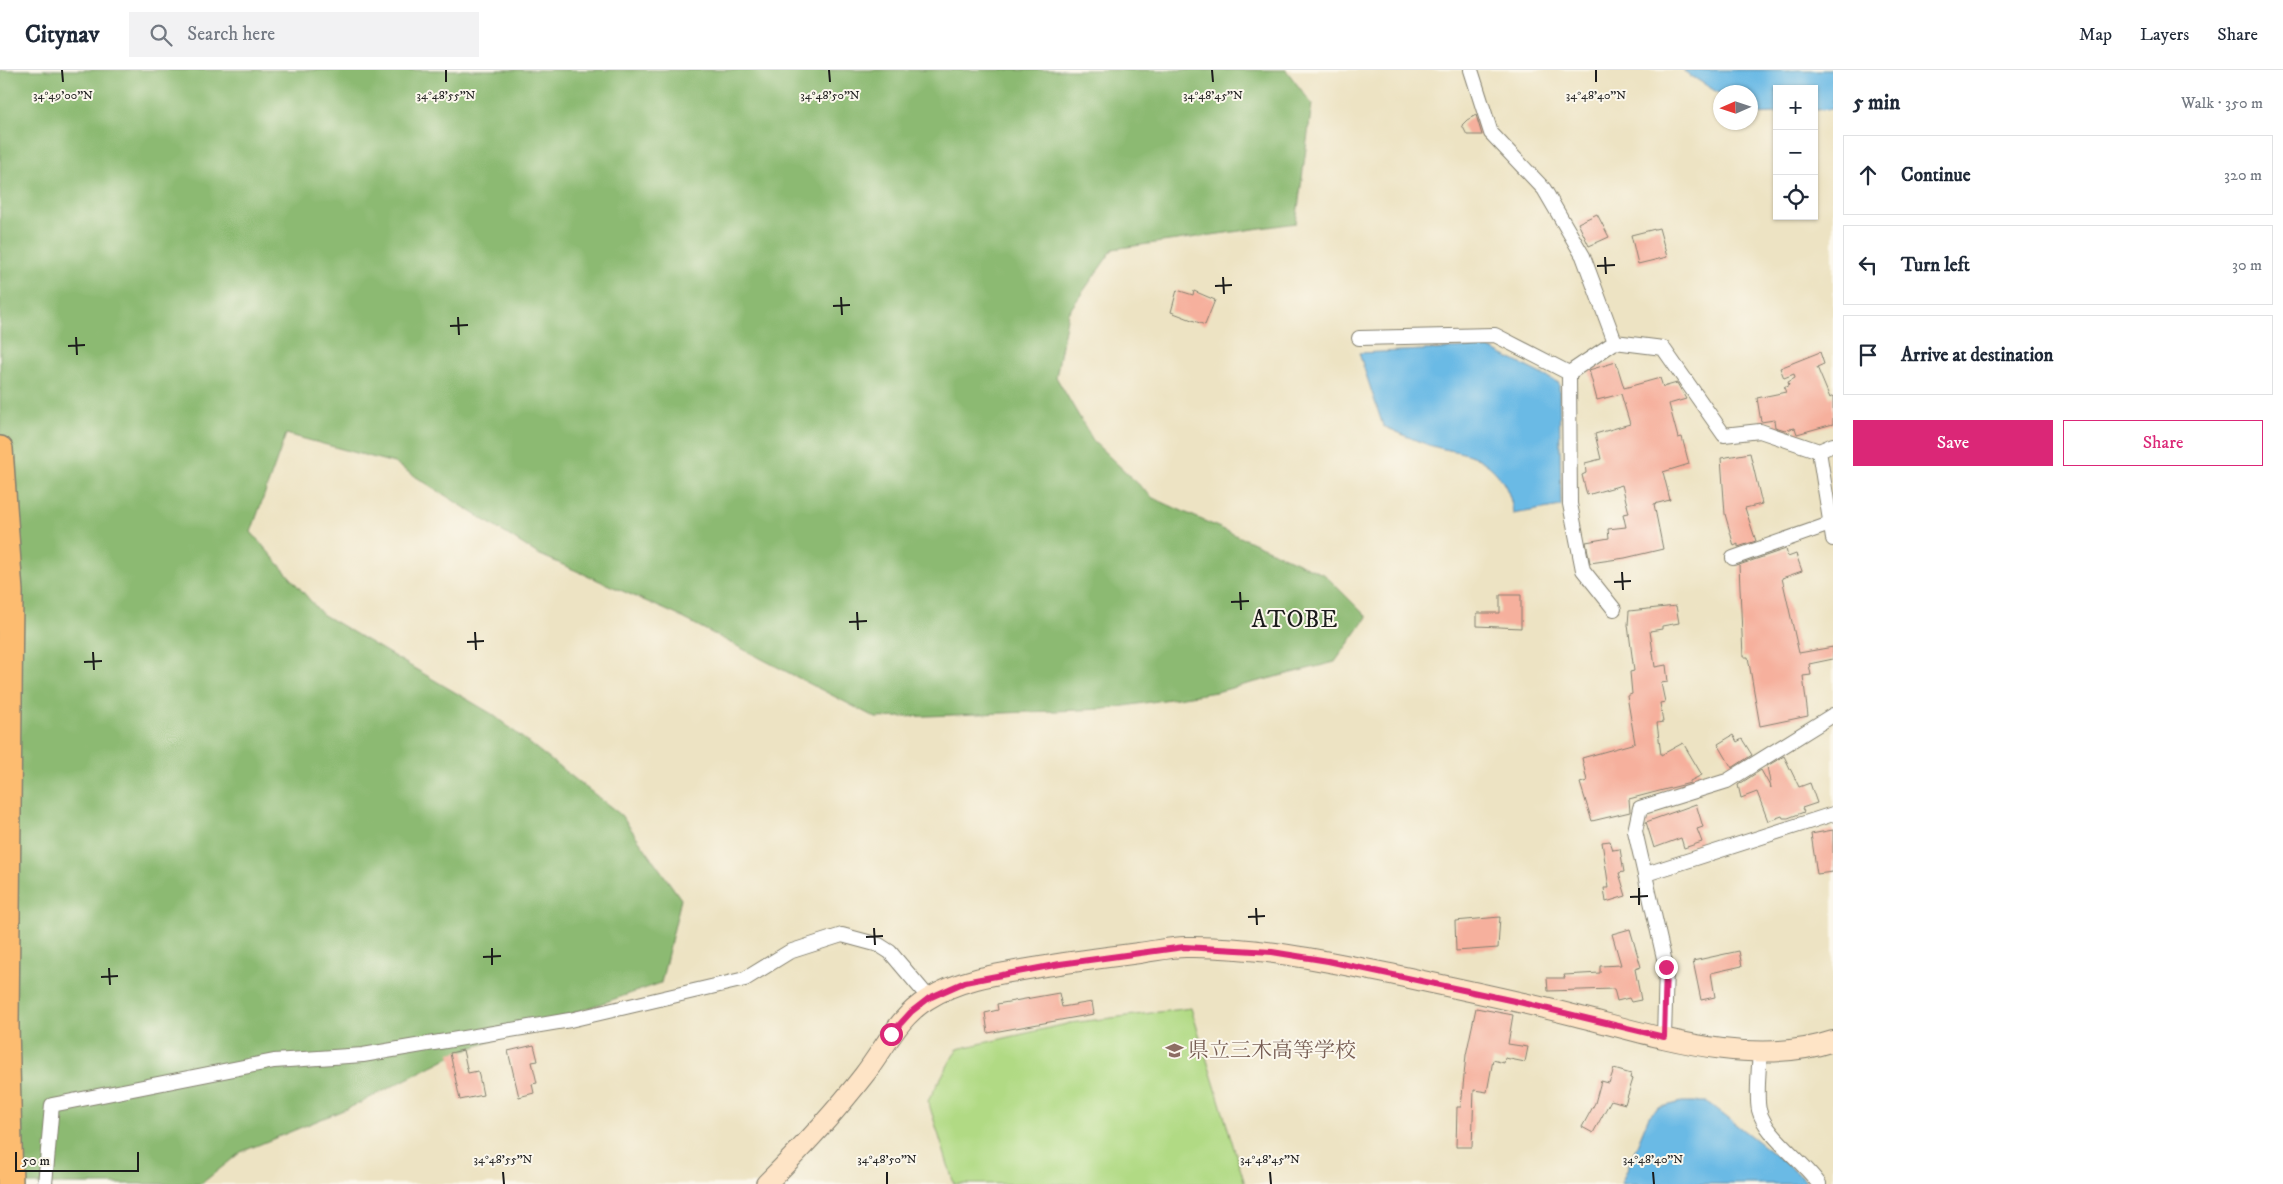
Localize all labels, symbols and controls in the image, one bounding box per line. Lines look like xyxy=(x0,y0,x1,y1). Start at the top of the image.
search box xyxy=(129,12,479,57)
text: Citynav xyxy=(25,20,99,50)
icon: search xyxy=(147,21,175,49)
text: Search here xyxy=(187,23,275,46)
text: Map xyxy=(2079,24,2112,46)
text: Layers xyxy=(2140,24,2189,46)
text: Share xyxy=(2217,24,2258,46)
north arrow xyxy=(1713,85,1758,130)
map controls xyxy=(1773,85,1818,220)
button: + xyxy=(1773,85,1818,130)
text: 34°49'00"N xyxy=(33,88,93,103)
text: 34°48'55"N xyxy=(417,88,476,103)
text: 34°48'50"N xyxy=(800,88,860,103)
text: 34°48'45"N xyxy=(1183,88,1243,103)
text: 34°48'40"N xyxy=(1566,88,1626,103)
text: 5 min xyxy=(1853,90,1900,116)
text: Walk · 350 m xyxy=(2181,93,2263,113)
button: − xyxy=(1773,130,1818,175)
icon: ahead xyxy=(1854,161,1882,189)
text: Continue xyxy=(1901,164,1971,187)
text: 320 m xyxy=(2224,165,2262,185)
button: locate xyxy=(1773,175,1818,220)
icon: left xyxy=(1854,251,1882,279)
text: Turn left xyxy=(1901,254,1970,277)
text: 30 m xyxy=(2232,255,2262,275)
icon: arrive xyxy=(1854,341,1882,369)
text: Arrive at destination xyxy=(1901,344,2053,367)
button: Save xyxy=(1853,420,2053,466)
button: Share xyxy=(2063,420,2263,466)
district label: ATOBE xyxy=(1252,605,1338,635)
route end xyxy=(1655,956,1678,979)
route start xyxy=(880,1023,903,1046)
place label: 県立三木高等学校 xyxy=(1188,1038,1356,1064)
school or university icon: 県立三木高等学校 xyxy=(1164,1040,1184,1060)
scale bar xyxy=(15,1149,139,1172)
text: 50 m xyxy=(22,1152,50,1170)
text: 34°48'55"N xyxy=(474,1152,533,1167)
text: 34°48'50"N xyxy=(857,1152,917,1167)
text: 34°48'45"N xyxy=(1240,1152,1300,1167)
text: 34°48'40"N xyxy=(1623,1152,1683,1167)

